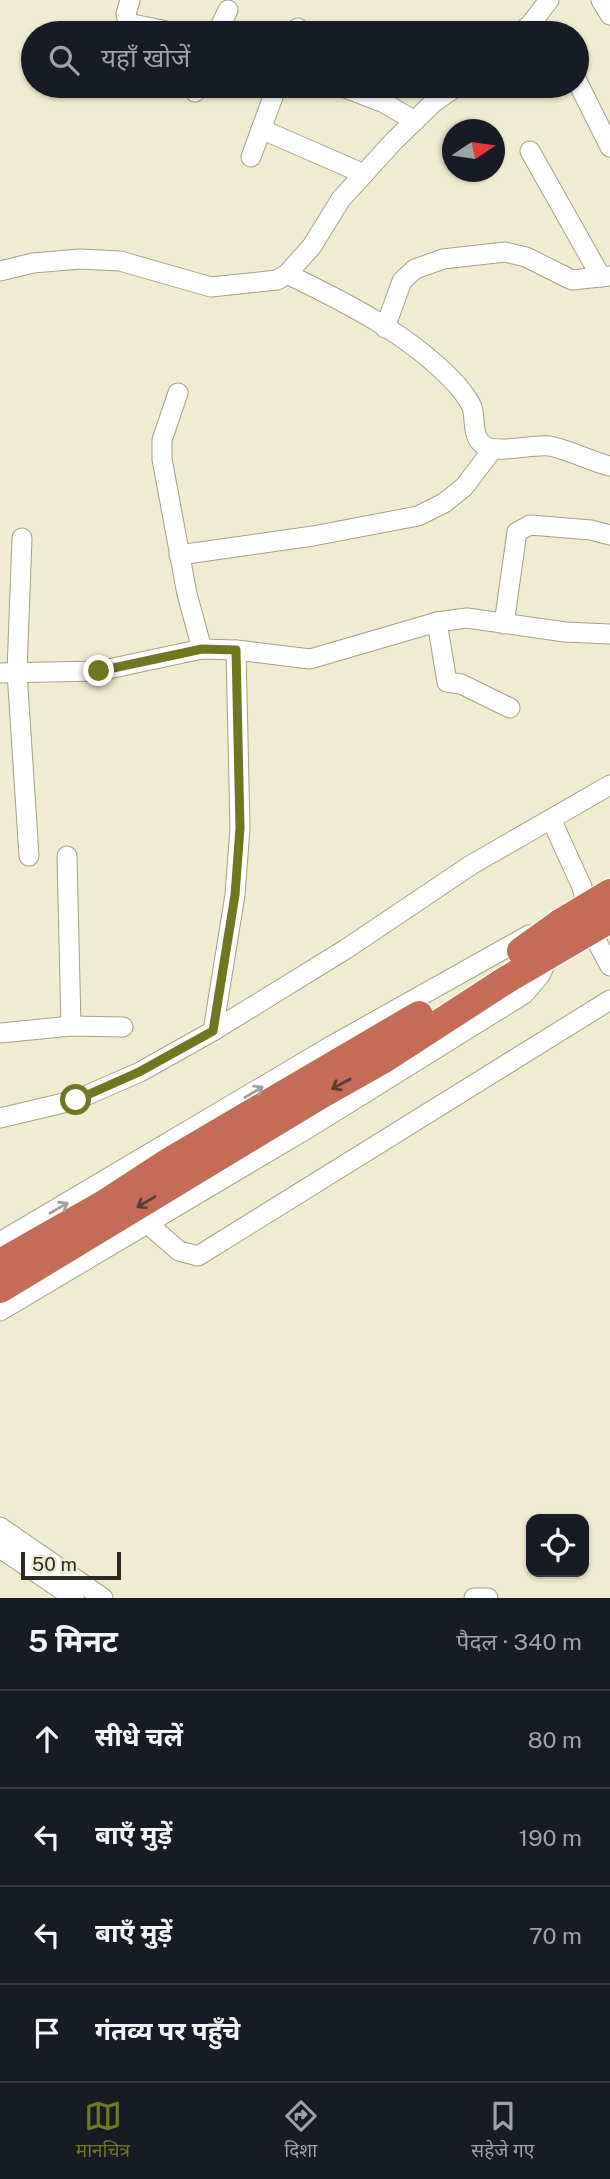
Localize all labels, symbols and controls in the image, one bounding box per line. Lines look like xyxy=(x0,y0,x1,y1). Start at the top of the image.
search box xyxy=(21,21,589,98)
icon: search xyxy=(45,41,83,79)
text: यहाँ खोजें xyxy=(101,42,190,73)
north arrow xyxy=(442,119,505,182)
route end xyxy=(83,655,114,686)
one-way arrow xyxy=(331,1078,352,1091)
route start xyxy=(60,1084,91,1115)
one-way arrow xyxy=(244,1084,264,1098)
one-way arrow xyxy=(137,1195,157,1209)
one-way arrow xyxy=(48,1200,68,1214)
map controls xyxy=(526,1514,589,1577)
button: locate xyxy=(526,1514,589,1577)
scale bar xyxy=(21,1549,121,1581)
text: 50 m xyxy=(32,1553,77,1575)
text: 5 मिनट xyxy=(28,1623,118,1659)
text: पैदल · 340 m xyxy=(456,1628,582,1655)
icon: ahead xyxy=(28,1720,66,1758)
text: सीधे चलें xyxy=(95,1721,183,1752)
text: 80 m xyxy=(528,1726,582,1753)
icon: left xyxy=(28,1818,66,1856)
text: बाएँ मुड़ें xyxy=(95,1819,172,1850)
text: 190 m xyxy=(519,1824,582,1851)
icon: left xyxy=(28,1916,66,1954)
text: बाएँ मुड़ें xyxy=(95,1917,172,1948)
text: 70 m xyxy=(529,1922,582,1949)
icon: arrive xyxy=(28,2014,66,2052)
text: गंतव्य पर पहुँचे xyxy=(95,2015,240,2046)
tab: मानचित्र xyxy=(76,2097,130,2165)
tab: दिशा xyxy=(282,2097,320,2165)
tab: सहेजे गए xyxy=(471,2097,534,2165)

